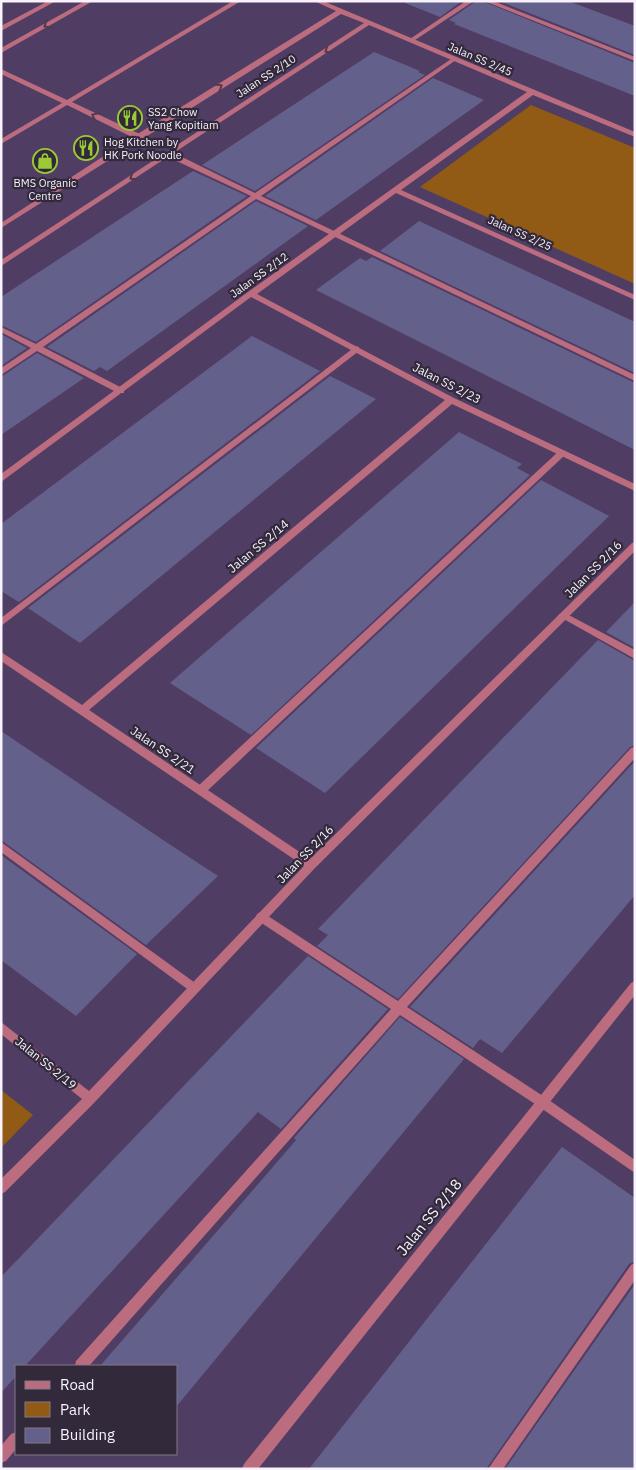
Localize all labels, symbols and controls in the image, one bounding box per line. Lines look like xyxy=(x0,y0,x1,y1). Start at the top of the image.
one-way arrow xyxy=(44,19,53,29)
street label: Jalan SS 2/45 xyxy=(446,39,514,79)
one-way arrow xyxy=(324,43,333,53)
street label: Jalan SS 2/10 xyxy=(233,51,299,101)
one-way arrow xyxy=(214,84,223,93)
restaurant icon: SS2 Chow Yang Kopitiam xyxy=(117,105,143,131)
place label: SS2 Chow Yang Kopitiam xyxy=(148,105,219,132)
one-way arrow xyxy=(91,113,100,123)
restaurant icon: Hog Kitchen by HK Pork Noodle xyxy=(73,135,99,161)
place label: Hog Kitchen by HK Pork Noodle xyxy=(104,135,182,162)
shop icon: BMS Organic Centre xyxy=(32,148,58,174)
one-way arrow xyxy=(130,171,139,181)
place label: BMS Organic Centre xyxy=(14,176,77,203)
street label: Jalan SS 2/25 xyxy=(486,213,554,253)
street label: Jalan SS 2/12 xyxy=(227,249,291,301)
street label: Jalan SS 2/23 xyxy=(410,359,484,407)
street label: Jalan SS 2/14 xyxy=(225,516,291,576)
street label: Jalan SS 2/16 xyxy=(561,537,625,601)
street label: Jalan SS 2/21 xyxy=(128,723,198,777)
street label: Jalan SS 2/16 xyxy=(274,822,336,886)
street label: Jalan SS 2/19 xyxy=(12,1034,80,1092)
street label: Jalan SS 2/18 xyxy=(392,1175,466,1259)
legend xyxy=(15,1365,178,1455)
text: Road xyxy=(60,1375,95,1394)
text: Park xyxy=(60,1400,90,1419)
text: Building xyxy=(60,1425,115,1444)

